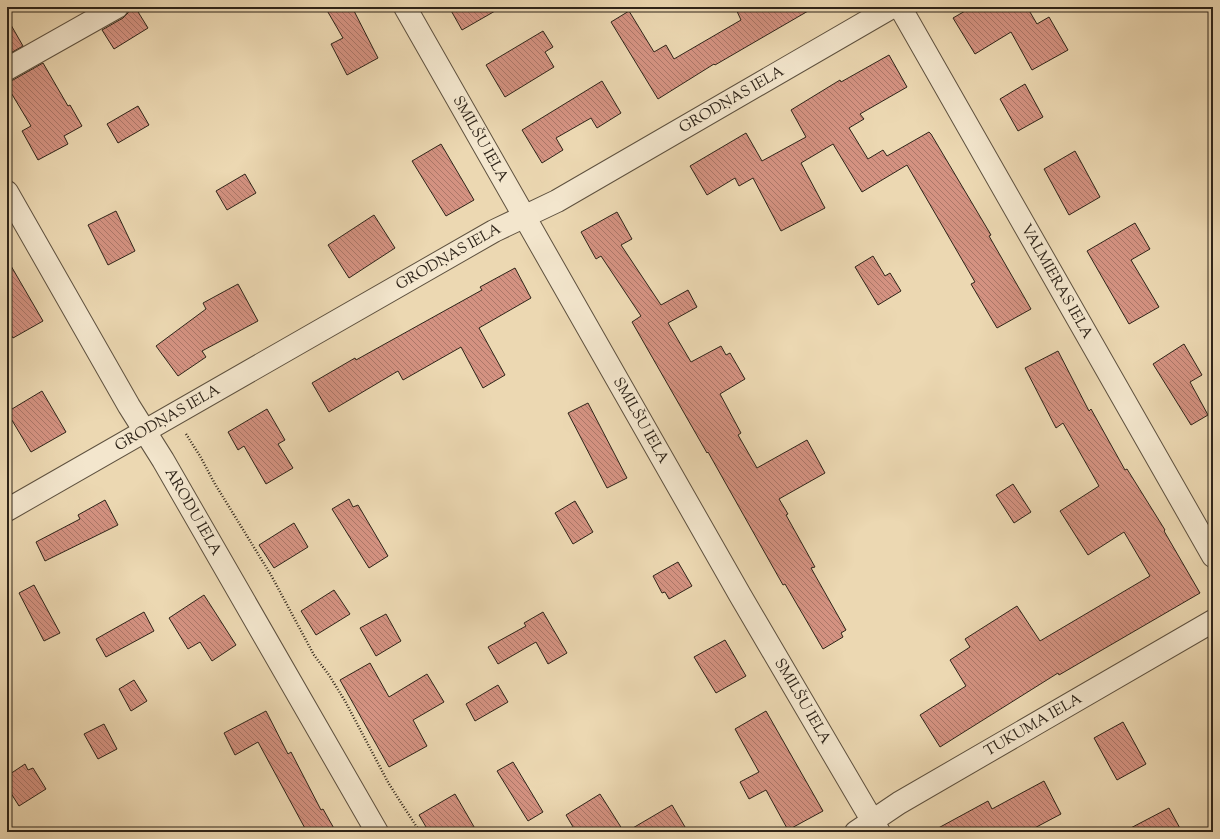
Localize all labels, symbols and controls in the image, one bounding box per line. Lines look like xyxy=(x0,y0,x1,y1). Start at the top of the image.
street label: GRODŅAS IELA xyxy=(675,61,788,138)
street label: SMILŠU IELA xyxy=(447,92,513,186)
street label: GRODŅAS IELA xyxy=(392,219,505,295)
street label: VALMIERAS IELA xyxy=(1015,220,1098,343)
street label: SMILŠU IELA xyxy=(608,374,674,468)
street label: GRODŅAS IELA xyxy=(111,380,224,457)
street label: ARODU IELA xyxy=(159,464,226,560)
street label: SMILŠU IELA xyxy=(769,655,836,748)
street label: TUKUMA IELA xyxy=(980,689,1086,762)

